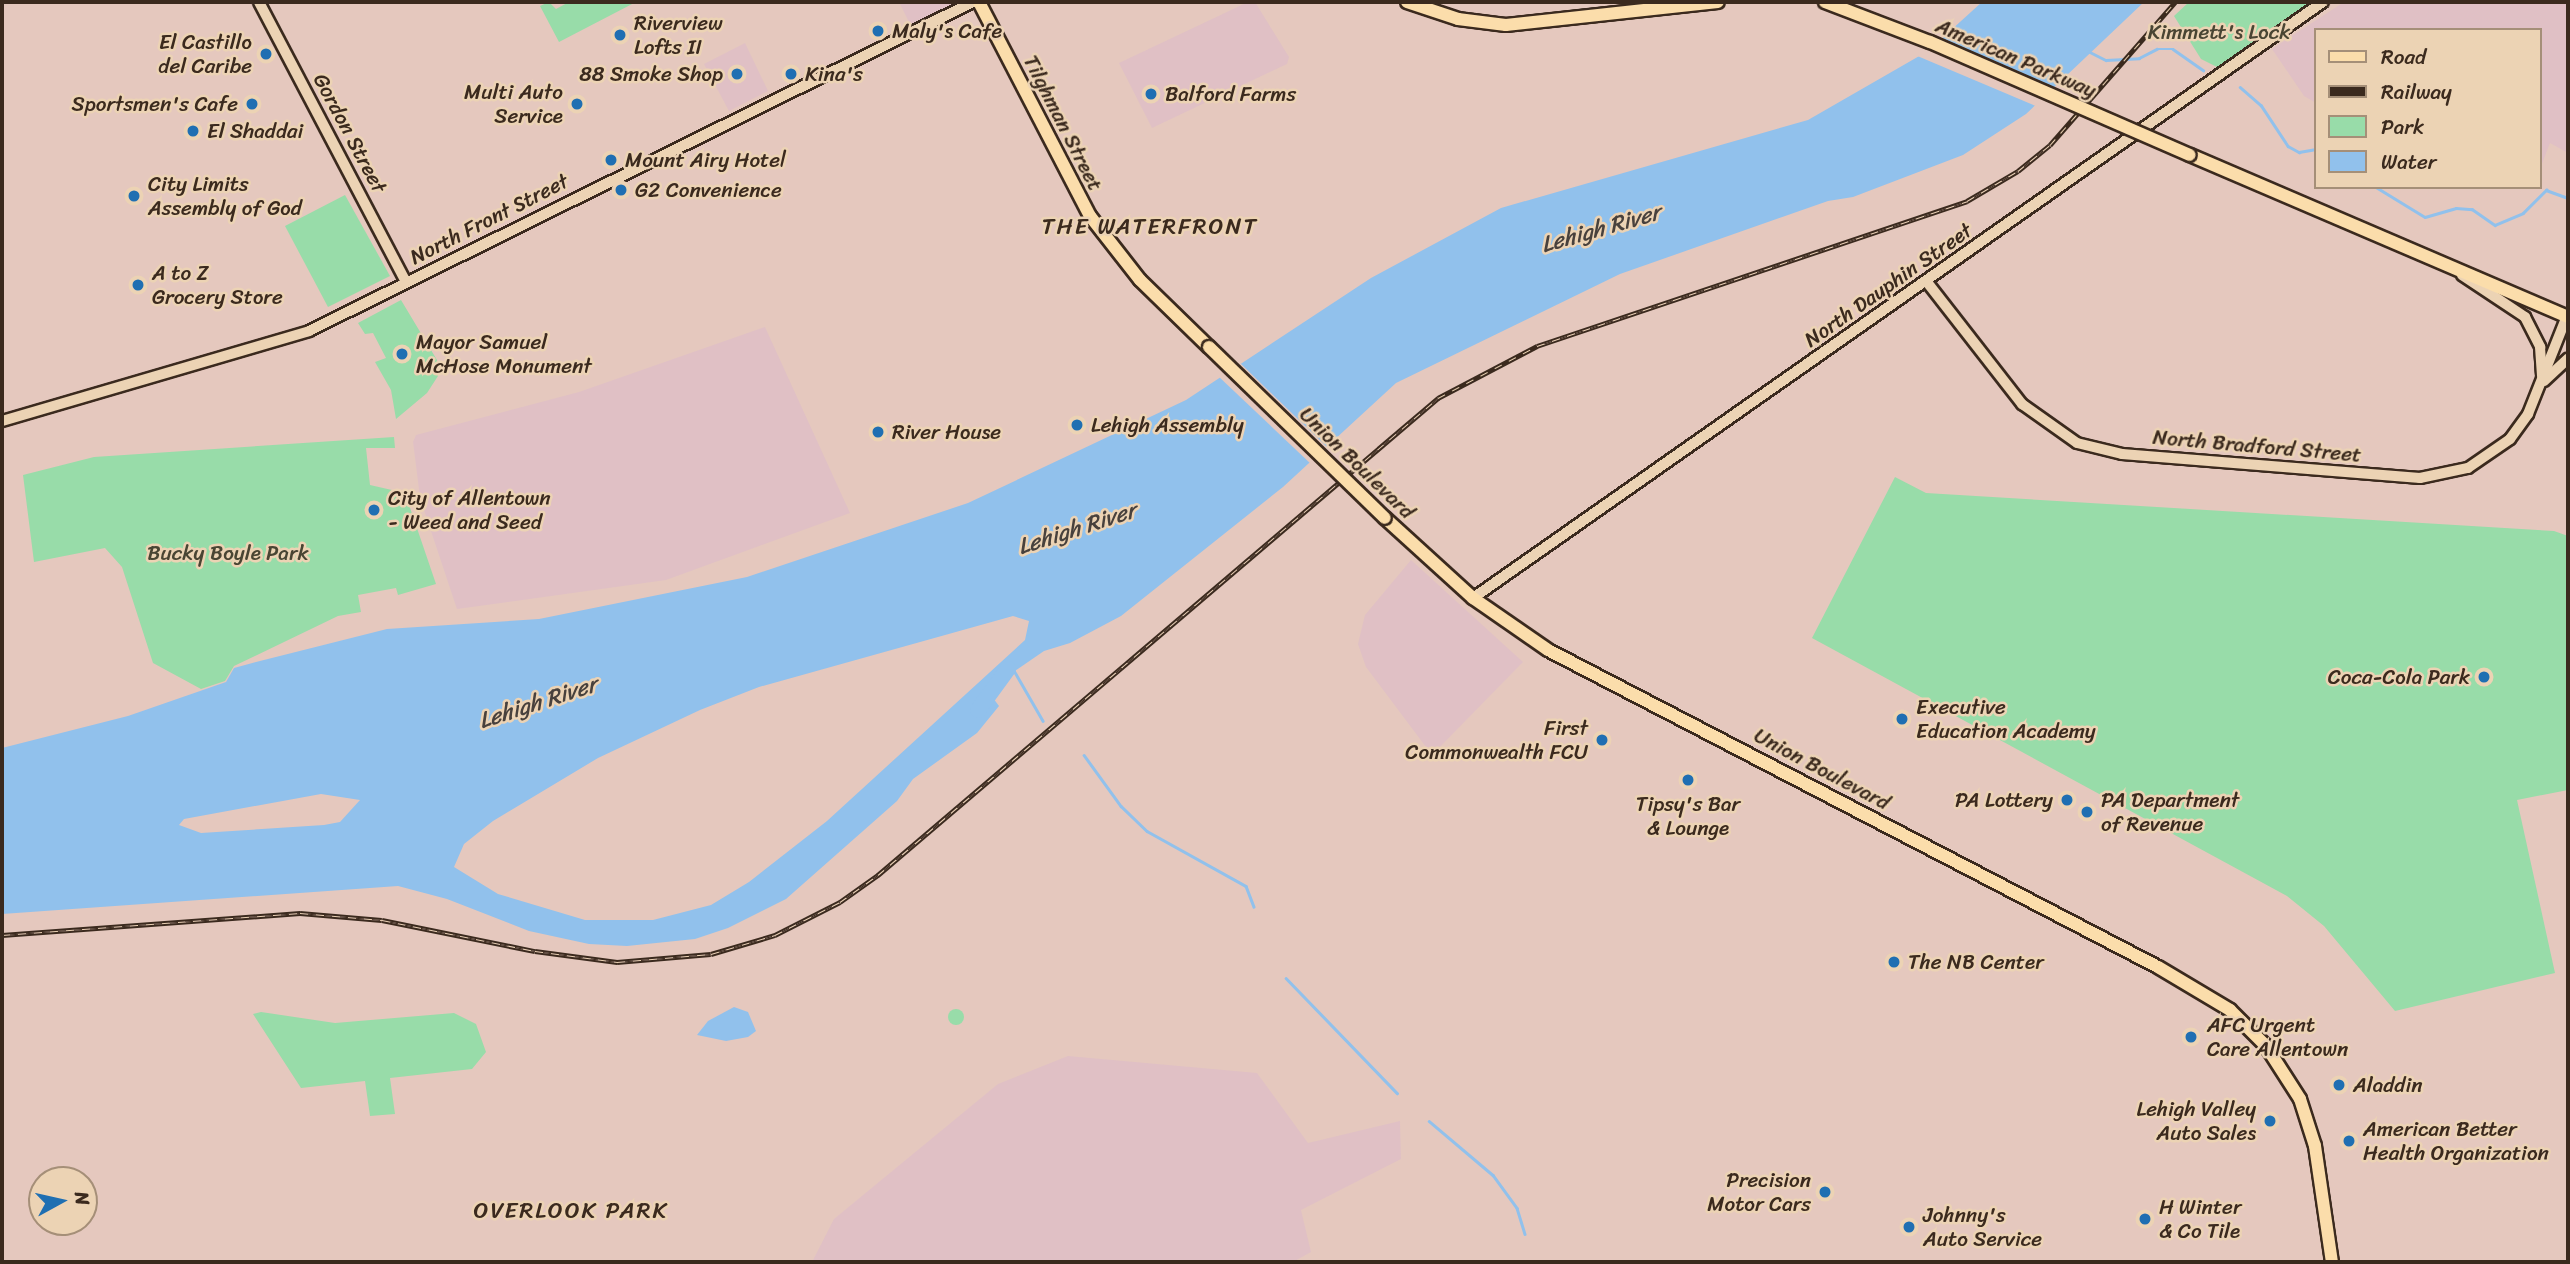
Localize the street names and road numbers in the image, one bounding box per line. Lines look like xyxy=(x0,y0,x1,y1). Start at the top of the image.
street label: American Parkway xyxy=(1932,13,2100,103)
street label: Tilghman Street xyxy=(1018,51,1108,195)
street label: Gordon Street xyxy=(308,69,392,197)
street label: North Front Street xyxy=(405,168,573,270)
street label: North Dauphin Street xyxy=(1799,217,1977,353)
street label: Union Boulevard xyxy=(1294,402,1420,524)
street label: North Bradford Street xyxy=(2152,424,2362,468)
street label: Union Boulevard xyxy=(1750,723,1894,815)

